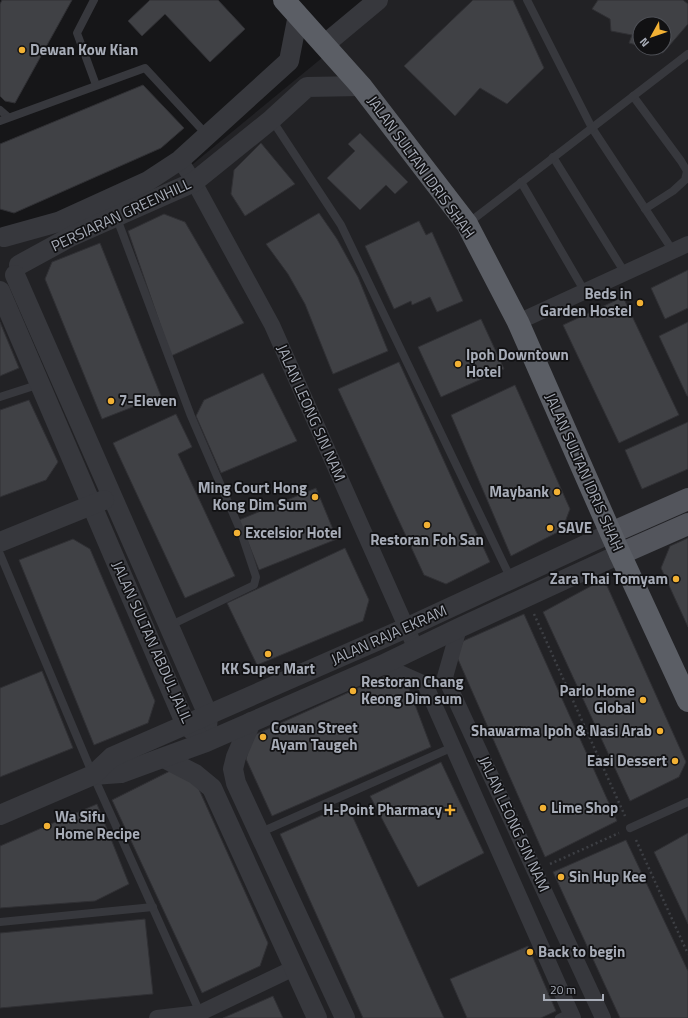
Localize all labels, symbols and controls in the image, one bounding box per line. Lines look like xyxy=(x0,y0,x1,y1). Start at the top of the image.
north arrow xyxy=(632,16,672,56)
text: N xyxy=(636,34,653,50)
place label: Dewan Kow Kian xyxy=(30,38,138,61)
marker: Dewan Kow Kian xyxy=(17,45,27,55)
street label: JALAN SULTAN IDRIS SHAH xyxy=(362,91,481,243)
street label: PERSIARAN GREENHILL xyxy=(47,172,195,257)
place label: Beds in Garden Hostel xyxy=(540,282,632,322)
marker: Beds in Garden Hostel xyxy=(635,298,645,308)
street label: JALAN LEONG SIN NAM xyxy=(271,341,352,485)
place label: Ipoh Downtown Hotel xyxy=(466,343,569,383)
marker: Ipoh Downtown Hotel xyxy=(453,359,463,369)
place label: 7-Eleven xyxy=(119,389,177,412)
street label: JALAN SULTAN IDRIS SHAH xyxy=(539,389,630,555)
marker: 7-Eleven xyxy=(106,396,116,406)
place label: Ming Court Hong Kong Dim Sum xyxy=(198,476,307,516)
place label: Maybank xyxy=(489,480,549,503)
marker: Maybank xyxy=(552,487,562,497)
marker: Ming Court Hong Kong Dim Sum xyxy=(310,492,320,502)
place label: SAVE xyxy=(558,516,592,539)
marker: Restoran Foh San xyxy=(422,520,432,530)
place label: Excelsior Hotel xyxy=(245,521,342,544)
marker: SAVE xyxy=(545,523,555,533)
marker: Excelsior Hotel xyxy=(232,528,242,538)
place label: Restoran Foh San xyxy=(370,528,484,551)
street label: JALAN SULTAN ABDUL JALIL xyxy=(106,557,199,727)
place label: Zara Thai Tomyam xyxy=(550,567,668,590)
marker: Zara Thai Tomyam xyxy=(671,574,681,584)
street label: JALAN RAJA EKRAM xyxy=(327,599,451,670)
marker: KK Super Mart xyxy=(263,649,273,659)
place label: KK Super Mart xyxy=(221,657,315,680)
place label: Restoran Chang Keong Dim sum xyxy=(361,670,464,710)
place label: Parlo Home Global xyxy=(559,679,635,719)
marker: Restoran Chang Keong Dim sum xyxy=(348,686,358,696)
marker: Parlo Home Global xyxy=(638,695,648,705)
place label: Cowan Street Ayam Taugeh xyxy=(271,716,358,756)
place label: Shawarma Ipoh & Nasi Arab xyxy=(471,719,652,742)
marker: Shawarma Ipoh & Nasi Arab xyxy=(655,726,665,736)
marker: Cowan Street Ayam Taugeh xyxy=(258,732,268,742)
place label: Easi Dessert xyxy=(587,749,668,772)
street label: JALAN LEONG SIN NAM xyxy=(473,752,556,896)
marker: Easi Dessert xyxy=(670,756,680,766)
place label: Lime Shop xyxy=(551,796,618,819)
place label: H-Point Pharmacy xyxy=(323,798,442,821)
marker: Lime Shop xyxy=(538,803,548,813)
place label: Wa Sifu Home Recipe xyxy=(55,805,140,845)
marker: H-Point Pharmacy xyxy=(445,805,455,815)
marker: Wa Sifu Home Recipe xyxy=(42,821,52,831)
place label: Sin Hup Kee xyxy=(569,865,647,888)
marker: Sin Hup Kee xyxy=(556,872,566,882)
place label: Back to begin xyxy=(538,940,625,963)
marker: Back to begin xyxy=(525,947,535,957)
scale bar xyxy=(544,976,603,1002)
text: 20 m xyxy=(550,980,576,999)

